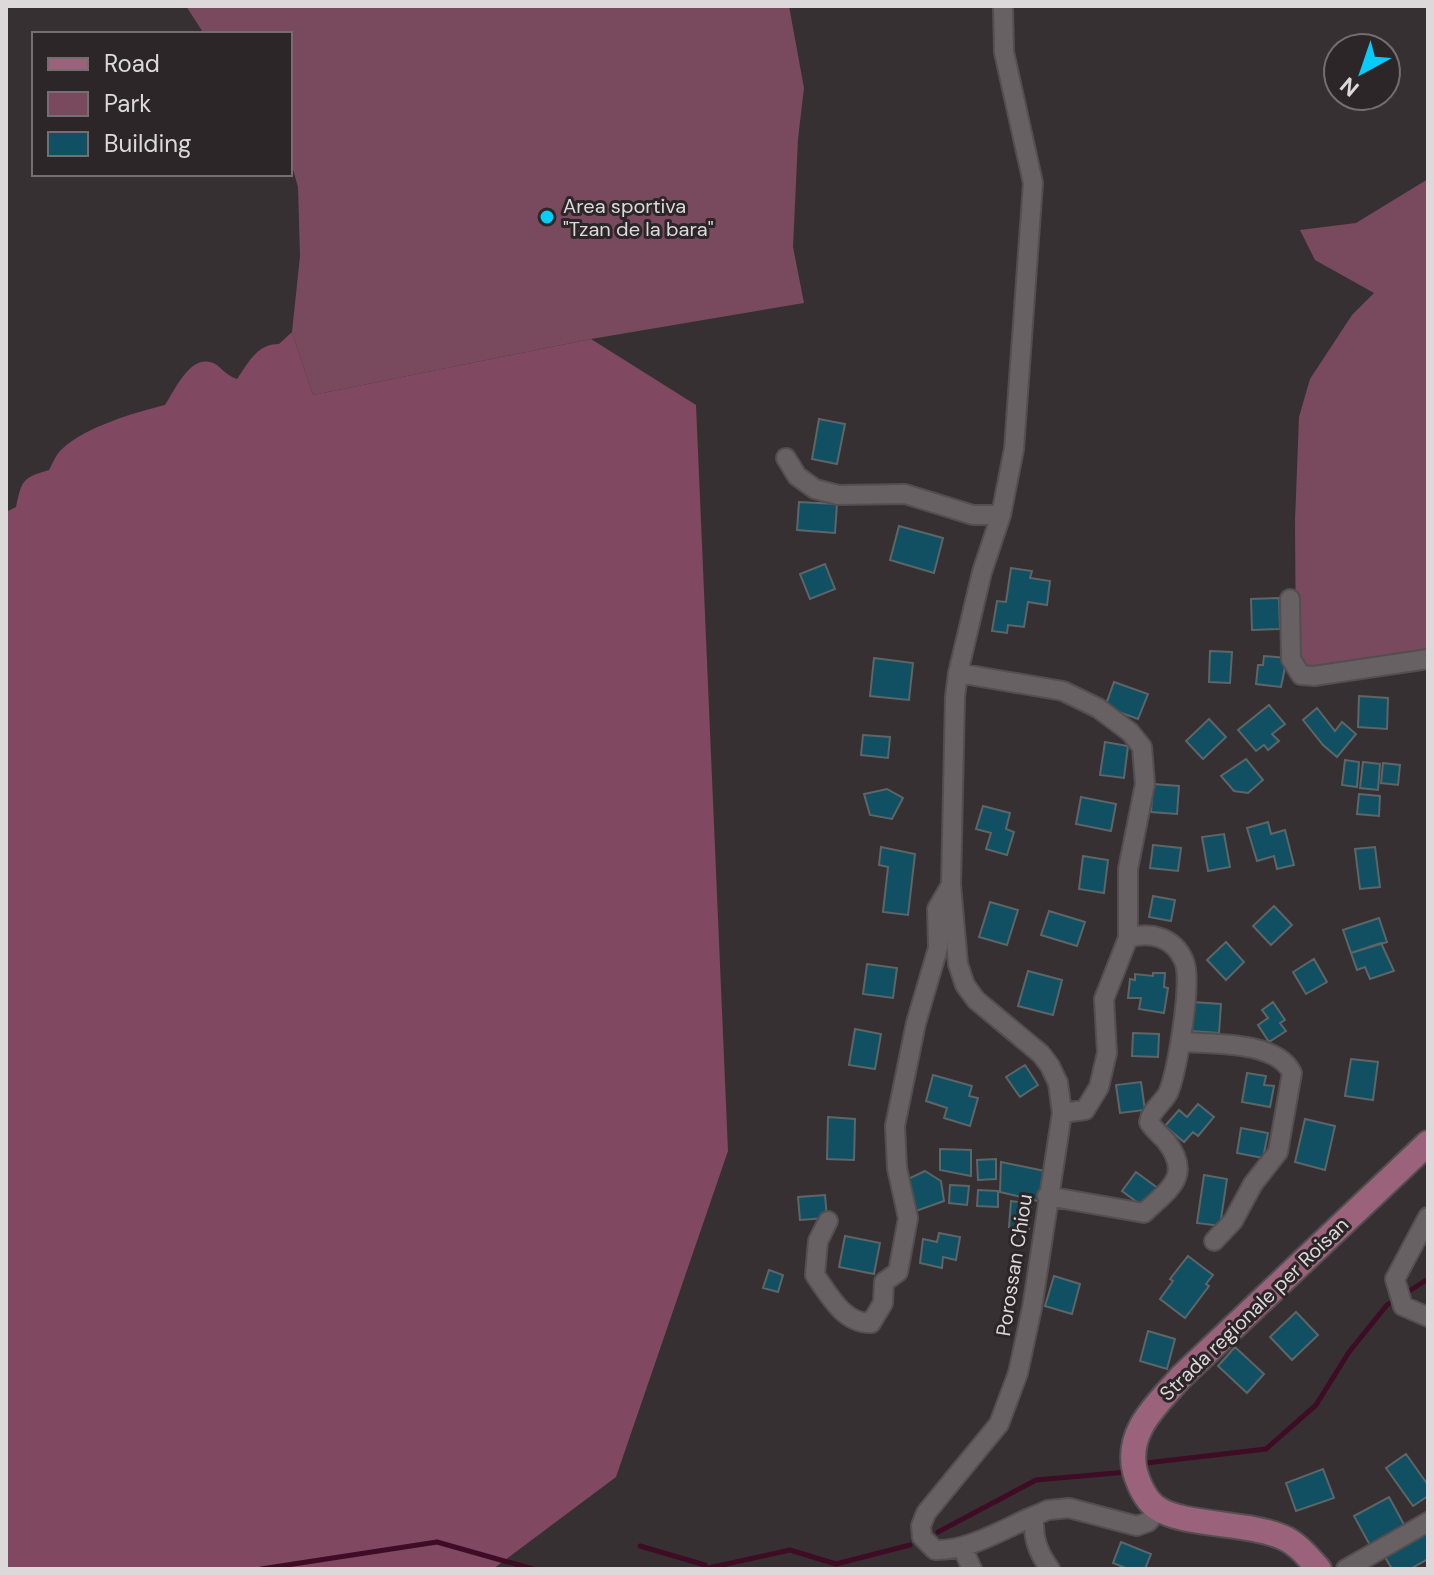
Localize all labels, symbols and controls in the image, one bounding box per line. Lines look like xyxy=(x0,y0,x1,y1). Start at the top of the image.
legend xyxy=(32,32,292,176)
north arrow xyxy=(1322,32,1402,112)
text: Road xyxy=(104,48,160,79)
text: N xyxy=(1334,71,1365,103)
text: Park xyxy=(104,88,151,119)
text: Building xyxy=(104,128,191,159)
place label: Area sportiva "Tzan de la bara" xyxy=(563,193,714,242)
marker: Area sportiva "Tzan de la bara" xyxy=(538,208,556,226)
street label: Porossan Chiou xyxy=(990,1192,1038,1338)
street label: Strada regionale per Roisan xyxy=(1154,1212,1354,1406)

